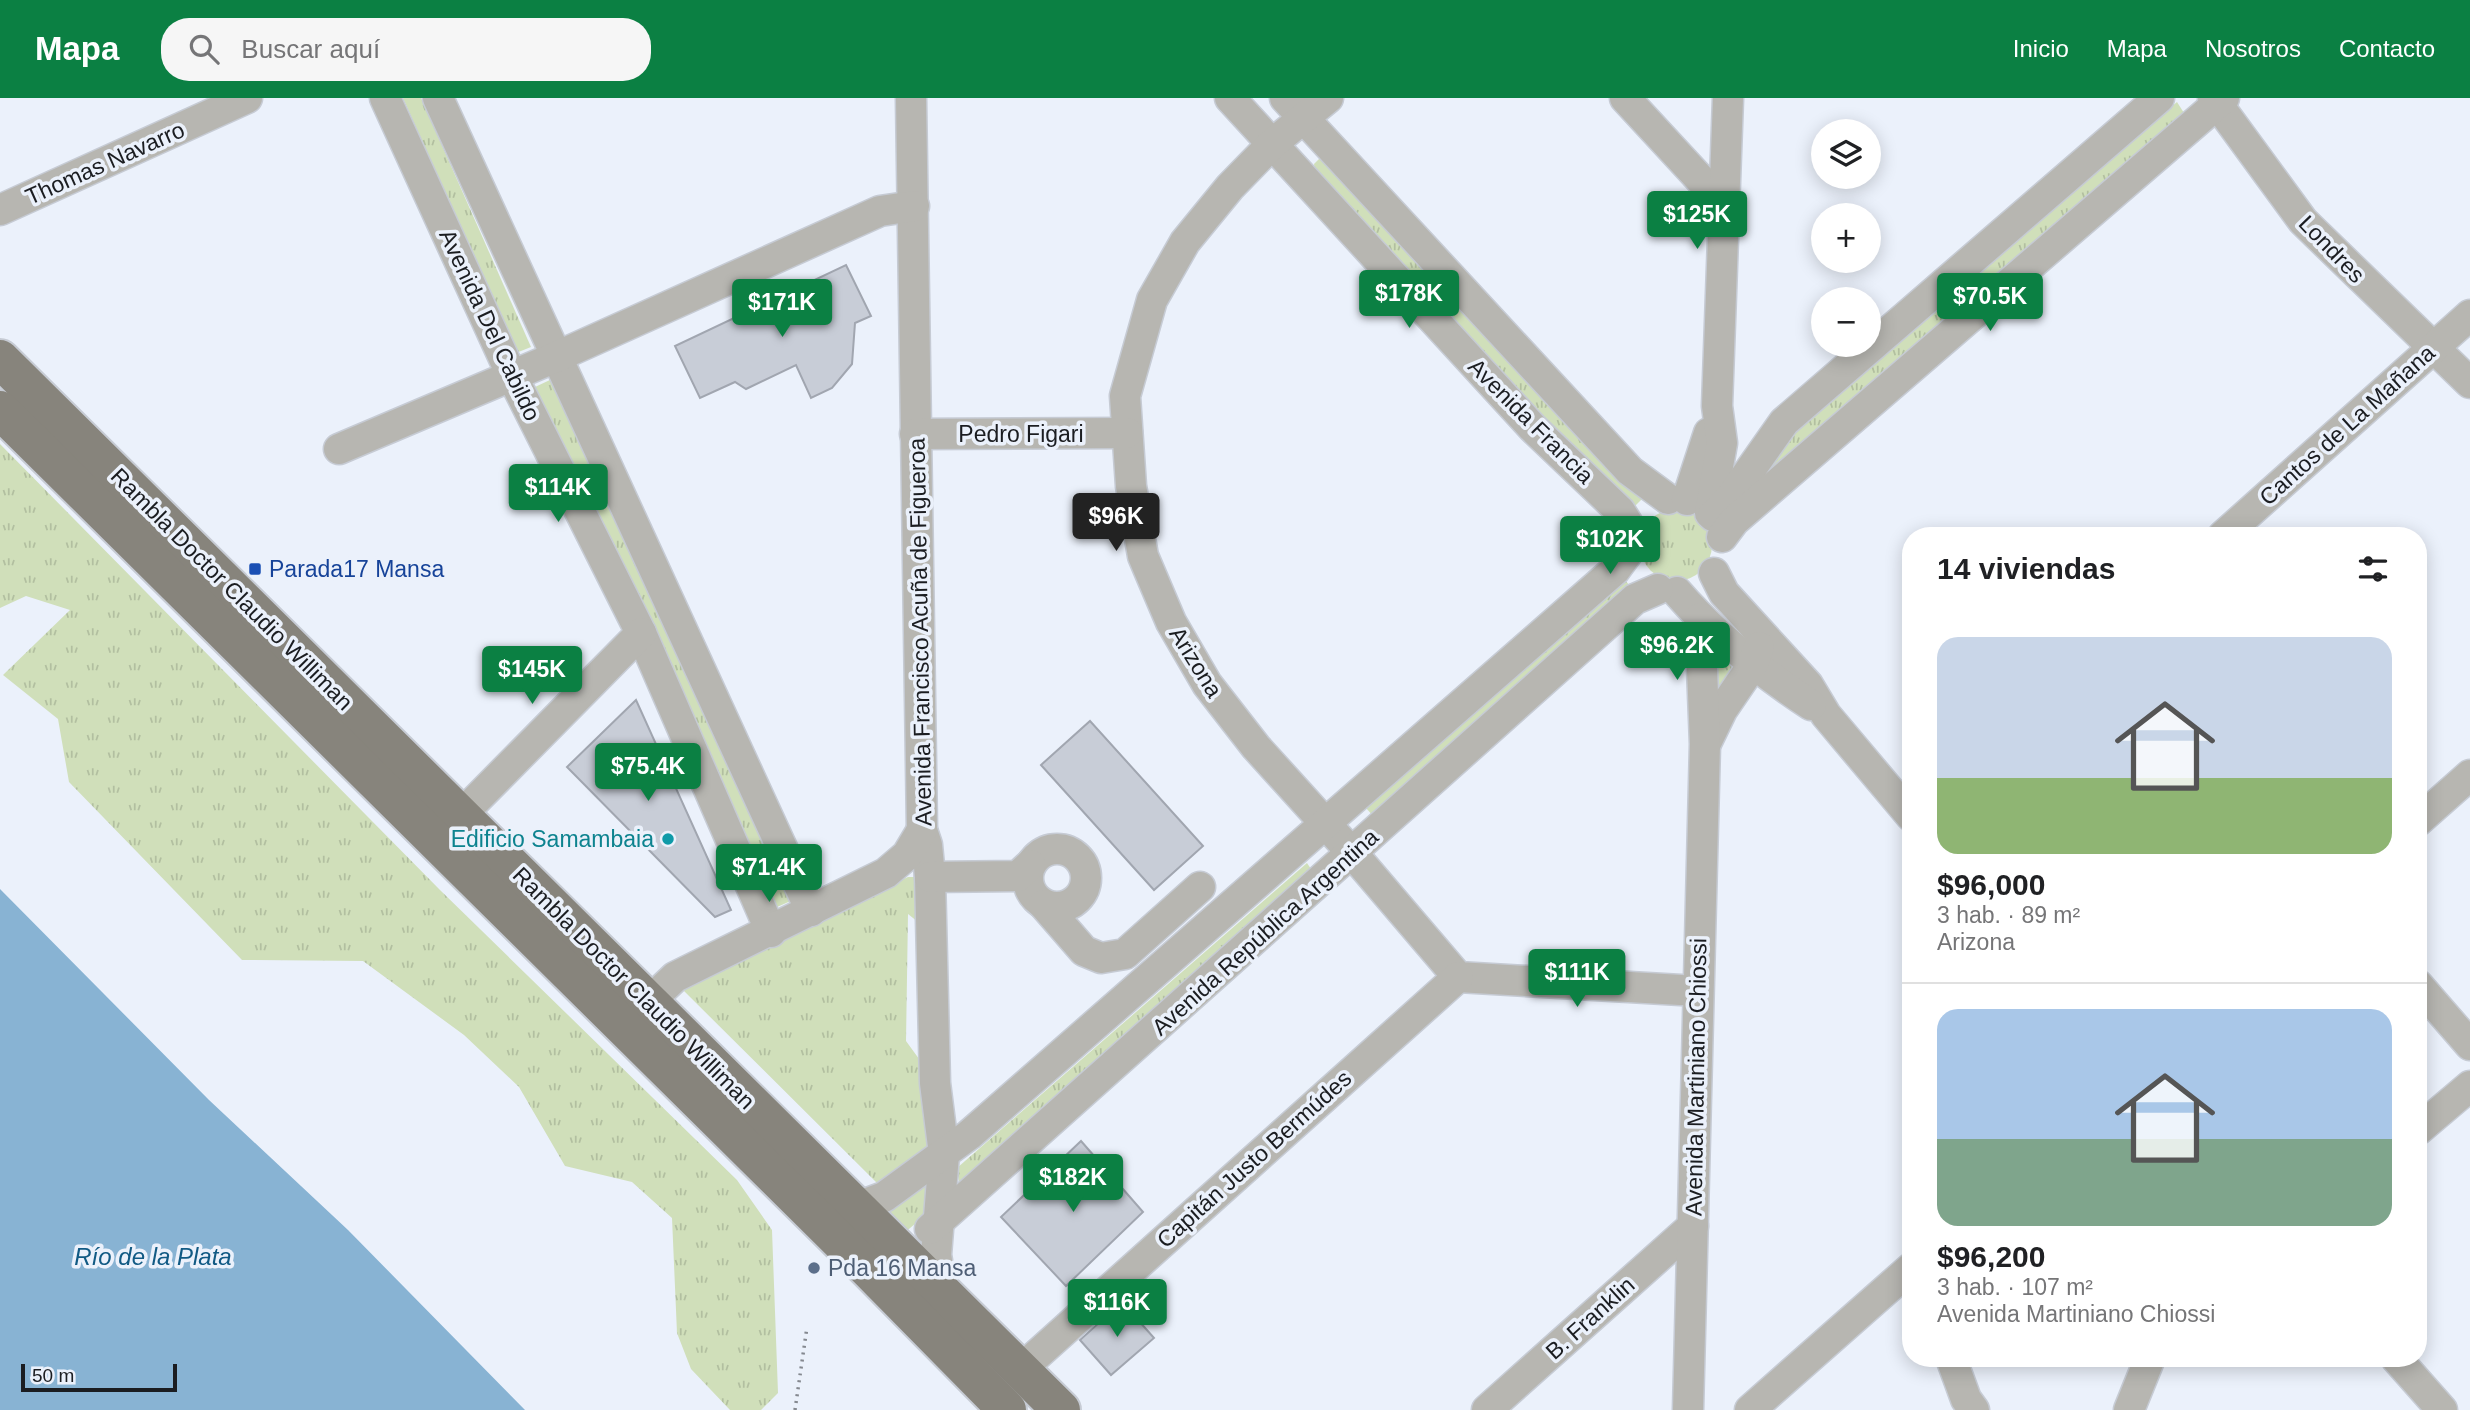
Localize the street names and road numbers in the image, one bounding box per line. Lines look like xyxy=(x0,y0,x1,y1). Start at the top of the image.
street label: Thomas Navarro xyxy=(21,116,189,210)
street label: Londres xyxy=(2294,210,2370,288)
street label: Avenida Del Cabildo xyxy=(434,225,546,425)
street label: Cantos de La Mañana xyxy=(2254,339,2440,510)
street label: Avenida Francia xyxy=(1463,353,1599,489)
street label: Pedro Figari xyxy=(958,421,1084,447)
street label: Avenida Francisco Acuña de Figueroa xyxy=(904,437,936,826)
street label: Rambla Doctor Claudio Williman xyxy=(106,463,358,715)
street label: Arizona xyxy=(1164,622,1228,702)
street label: Avenida República Argentina xyxy=(1147,824,1383,1040)
street label: Rambla Doctor Claudio Williman xyxy=(508,862,760,1114)
street label: Avenida Martiniano Chiossi xyxy=(1681,938,1711,1216)
street label: Capitán Justo Bermúdes xyxy=(1152,1065,1356,1253)
street label: B. Franklin xyxy=(1540,1272,1640,1364)

